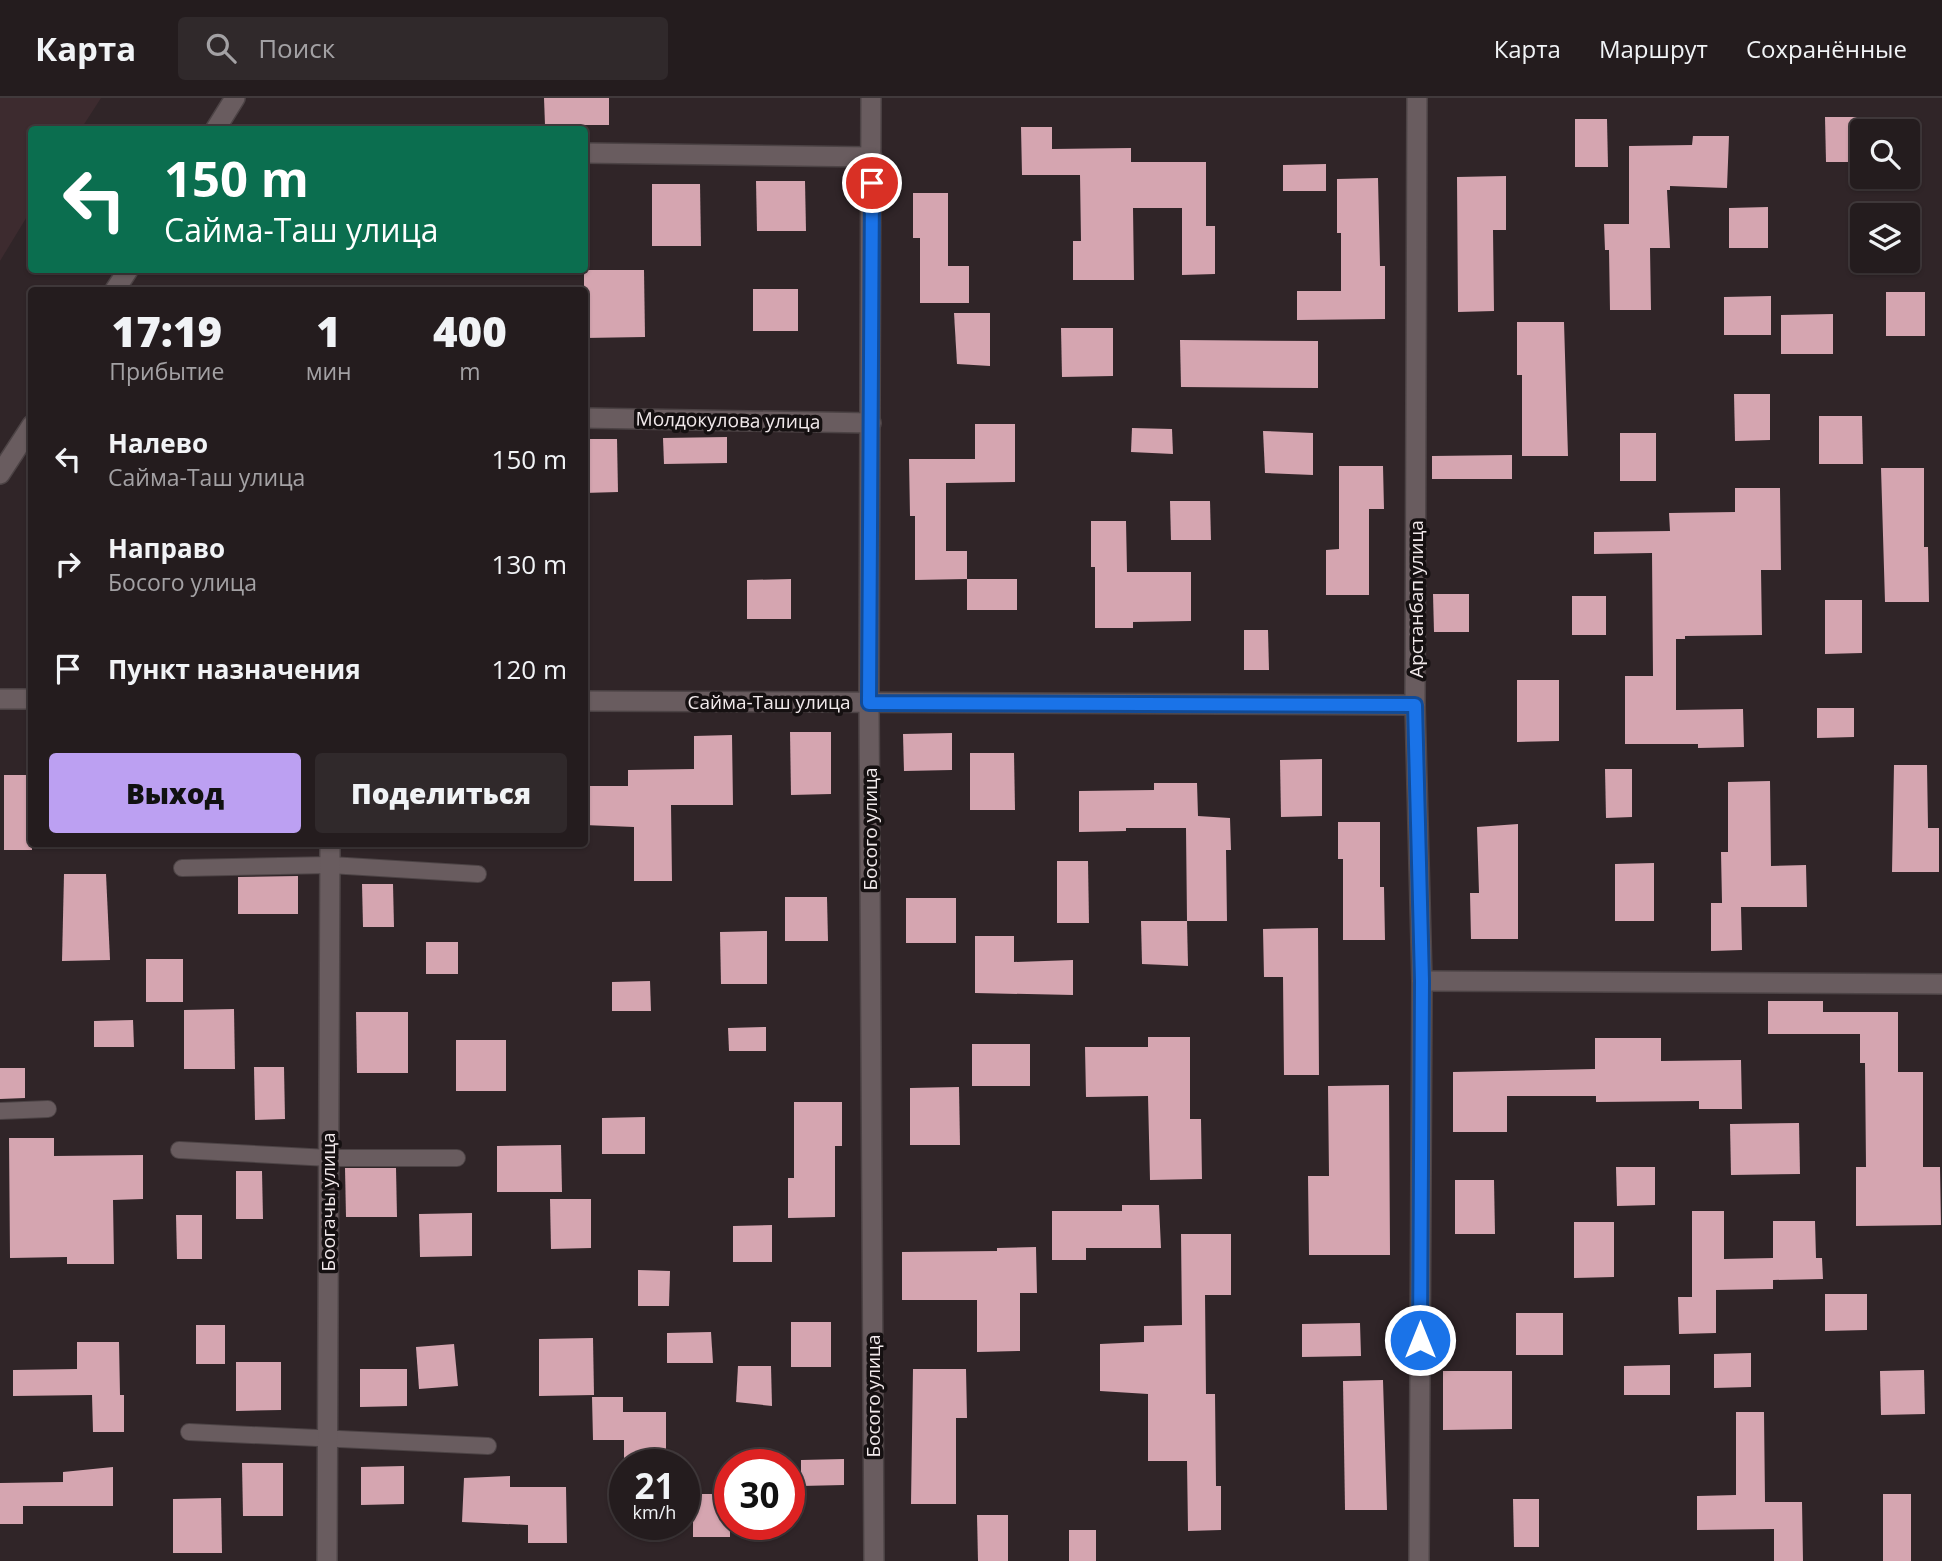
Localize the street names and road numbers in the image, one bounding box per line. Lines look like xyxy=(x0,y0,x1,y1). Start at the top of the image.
street label: Молдокулова улица xyxy=(635,405,821,435)
street label: Арстанбап улица xyxy=(1403,520,1429,678)
street label: Сайма-Таш улица xyxy=(688,689,851,715)
street label: Босого улица xyxy=(857,767,883,891)
street label: Боогачы улица xyxy=(315,1132,341,1272)
street label: Босого улица xyxy=(860,1334,886,1458)

